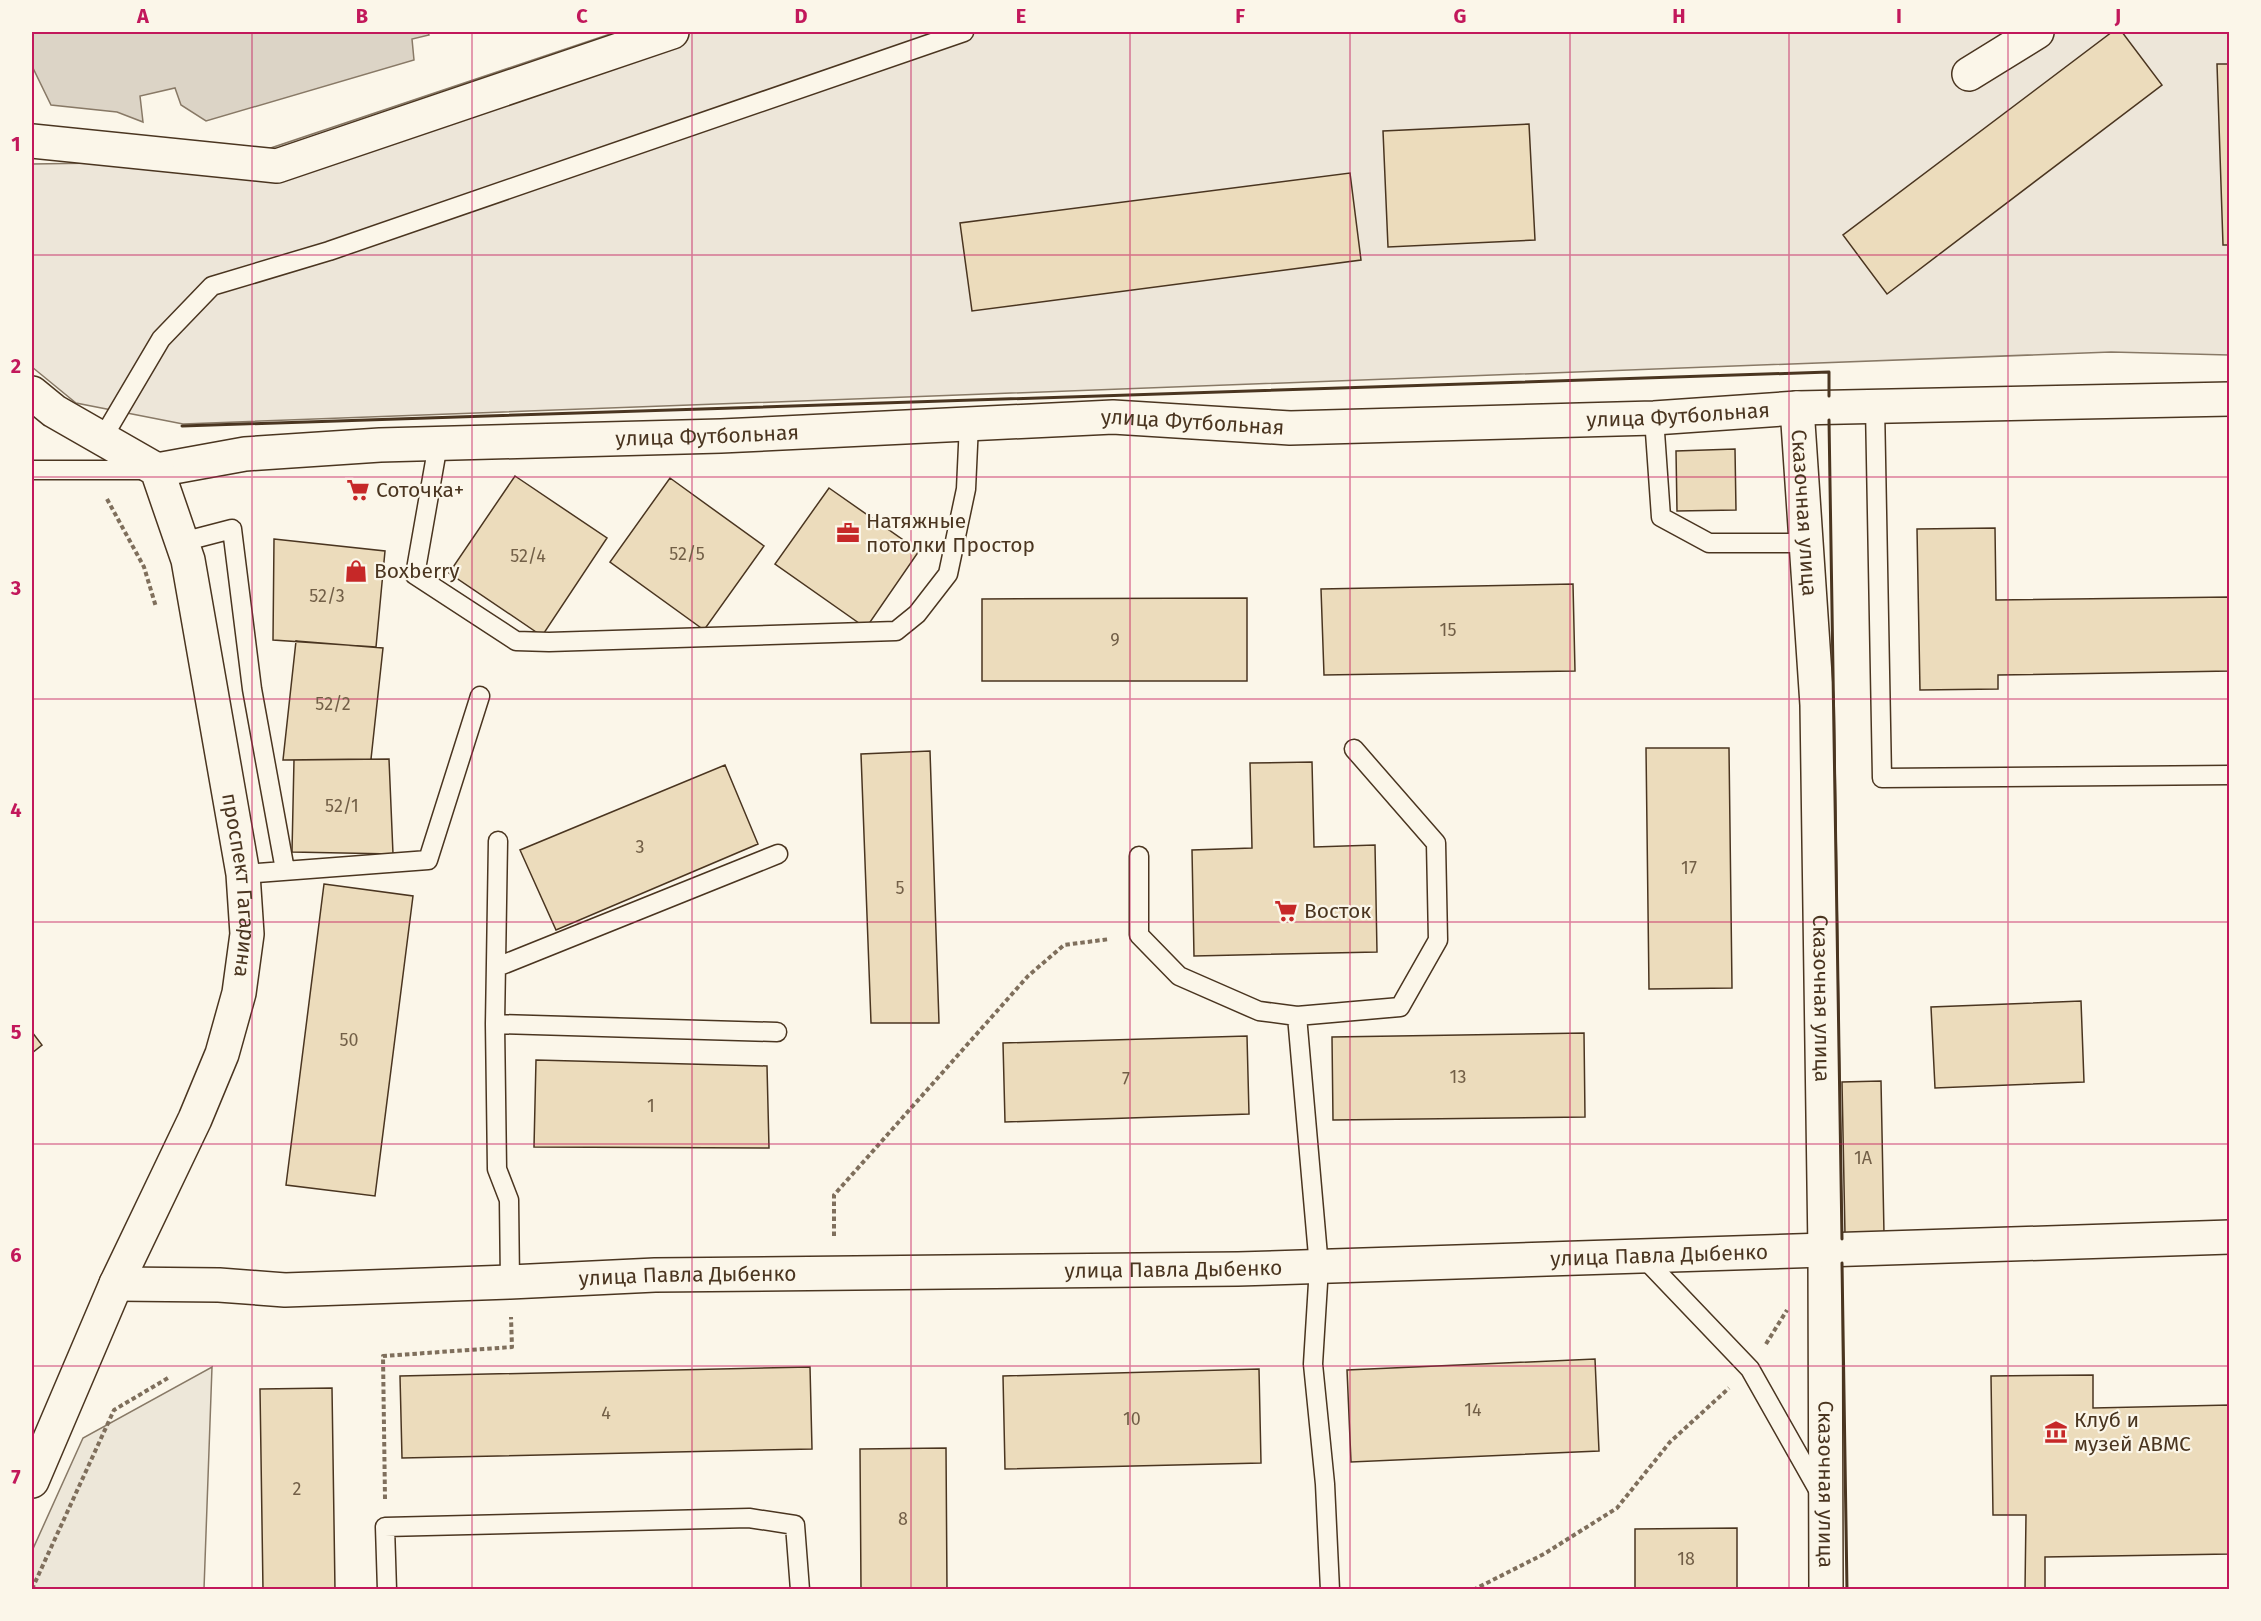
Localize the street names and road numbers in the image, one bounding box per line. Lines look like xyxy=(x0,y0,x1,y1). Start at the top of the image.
street label: улица Футбольная xyxy=(1586,397,1771,433)
street label: улица Футбольная xyxy=(1100,404,1285,441)
street label: улица Футбольная xyxy=(615,419,799,452)
street label: Сказочная улица xyxy=(1785,428,1823,597)
street label: проспект Гагарина xyxy=(216,791,261,979)
street label: Сказочная улица xyxy=(1807,914,1836,1082)
street label: улица Павла Дыбенко xyxy=(1550,1239,1769,1272)
street label: улица Павла Дыбенко xyxy=(1064,1255,1283,1284)
street label: улица Павла Дыбенко xyxy=(578,1261,797,1292)
street label: Сказочная улица xyxy=(1812,1401,1839,1568)

